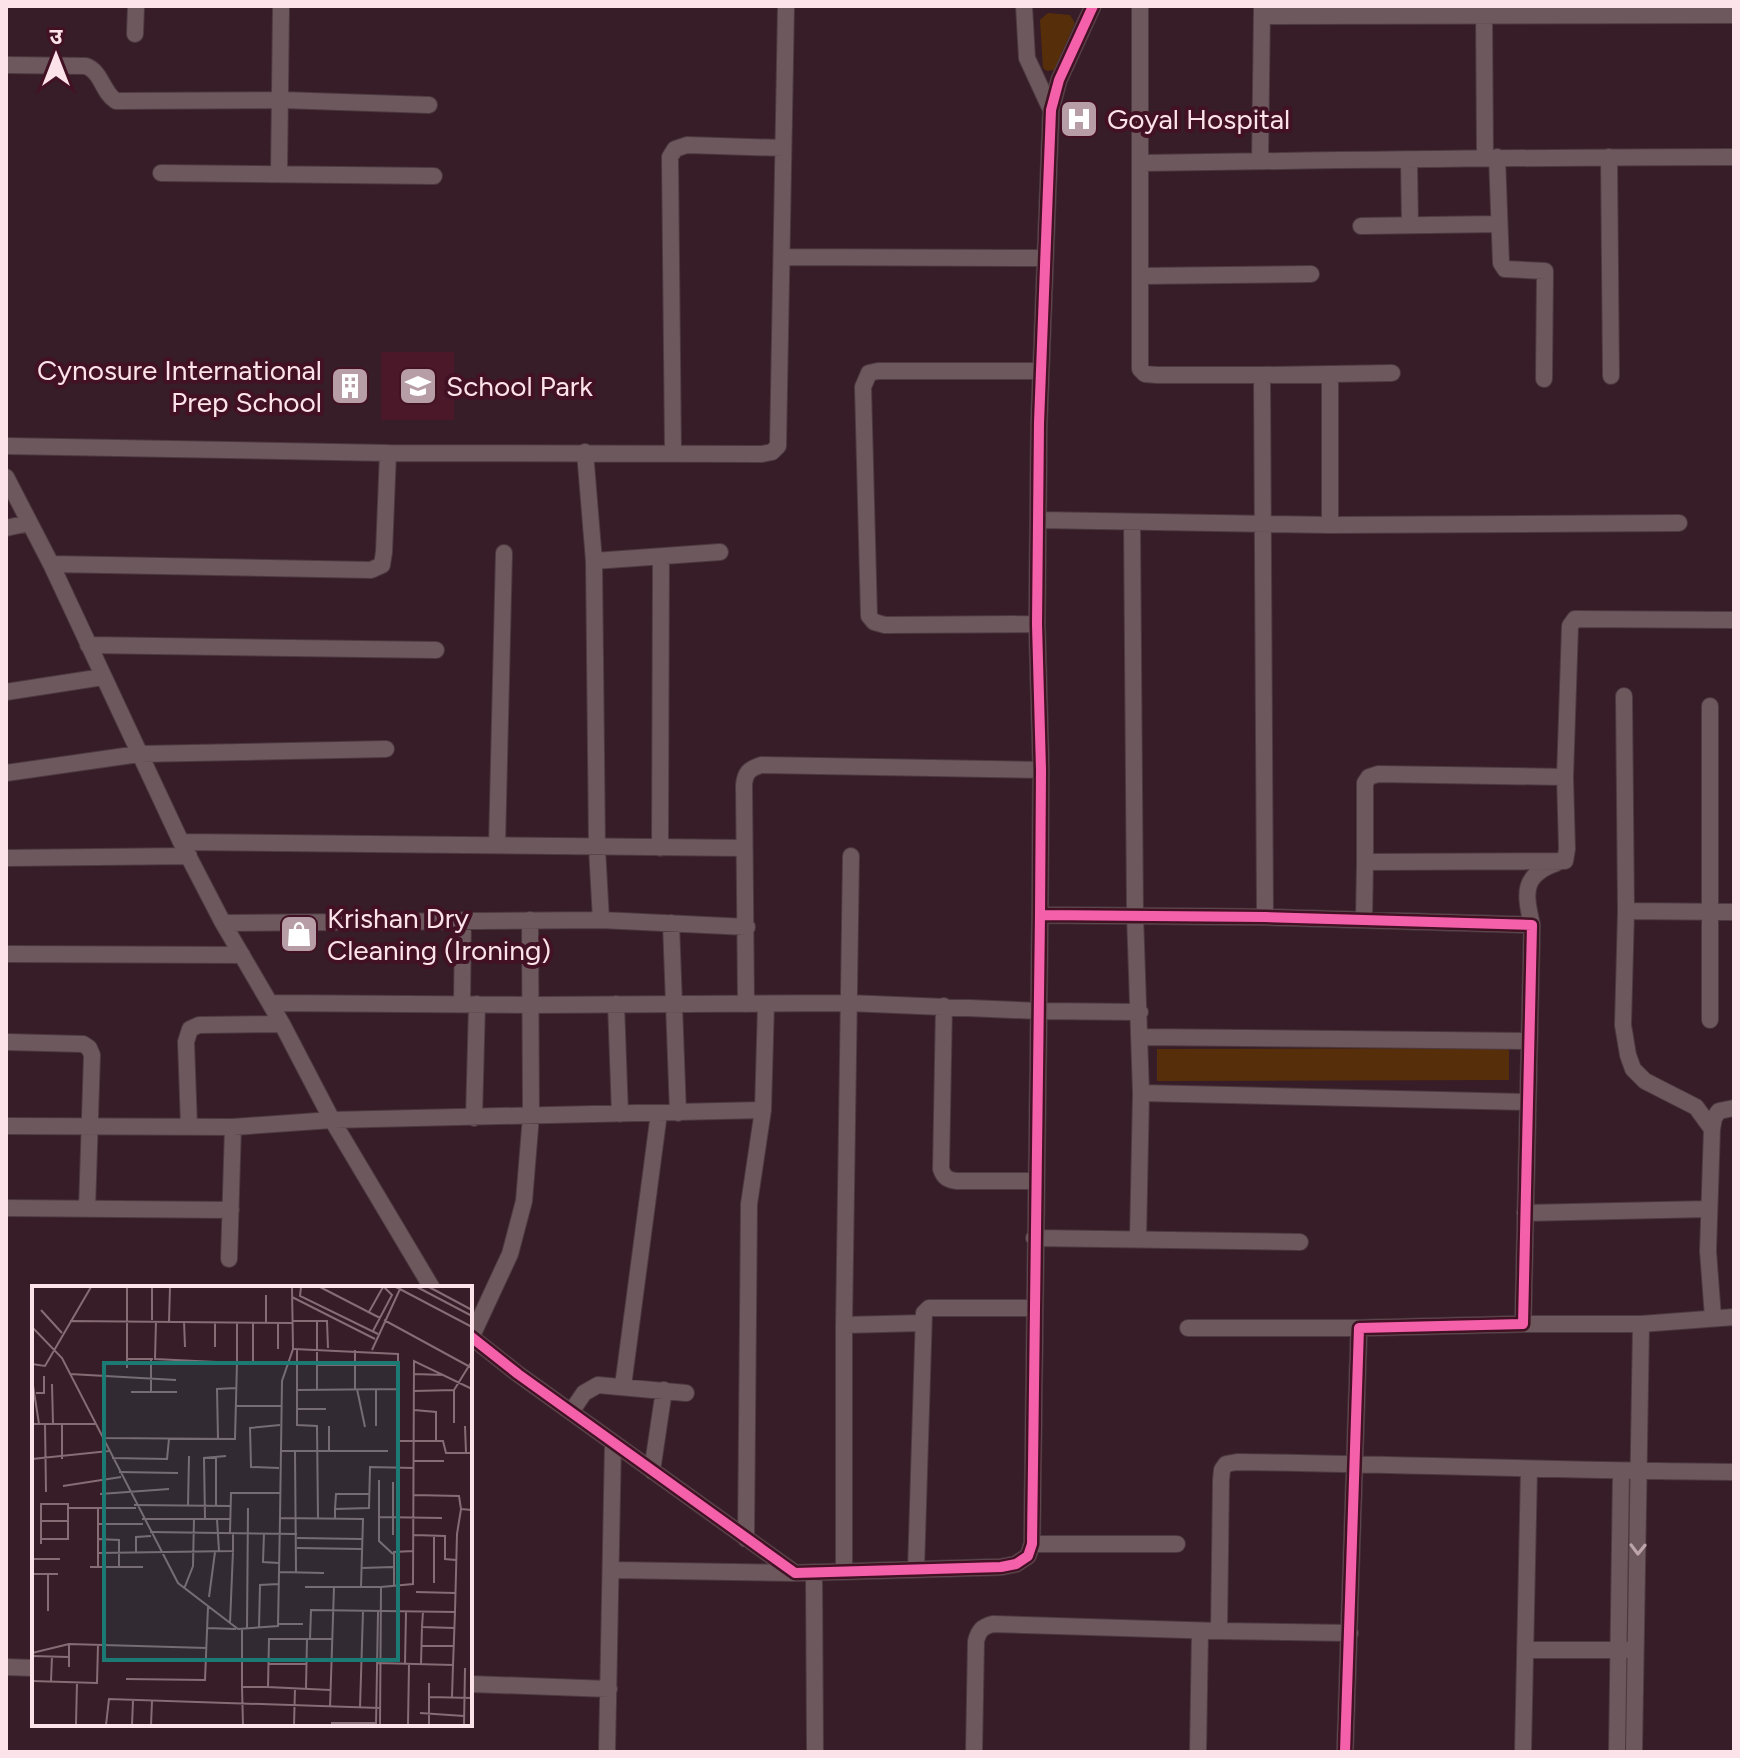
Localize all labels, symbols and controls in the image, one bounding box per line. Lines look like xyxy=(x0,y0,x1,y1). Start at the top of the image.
north arrow xyxy=(16,16,96,96)
text: उ xyxy=(50,23,64,50)
hospital icon: Goyal Hospital xyxy=(1058,98,1100,140)
place label: Goyal Hospital xyxy=(1107,102,1290,136)
place label: Cynosure International Prep School xyxy=(37,353,322,419)
building icon: Cynosure International Prep School xyxy=(329,365,371,407)
school or university icon: School Park xyxy=(397,365,439,407)
place label: School Park xyxy=(446,369,593,403)
place label: Krishan Dry Cleaning (Ironing) xyxy=(327,901,551,967)
shop icon: Krishan Dry Cleaning (Ironing) xyxy=(278,913,320,955)
inset map xyxy=(32,1286,472,1726)
one-way arrow xyxy=(1629,1543,1647,1556)

